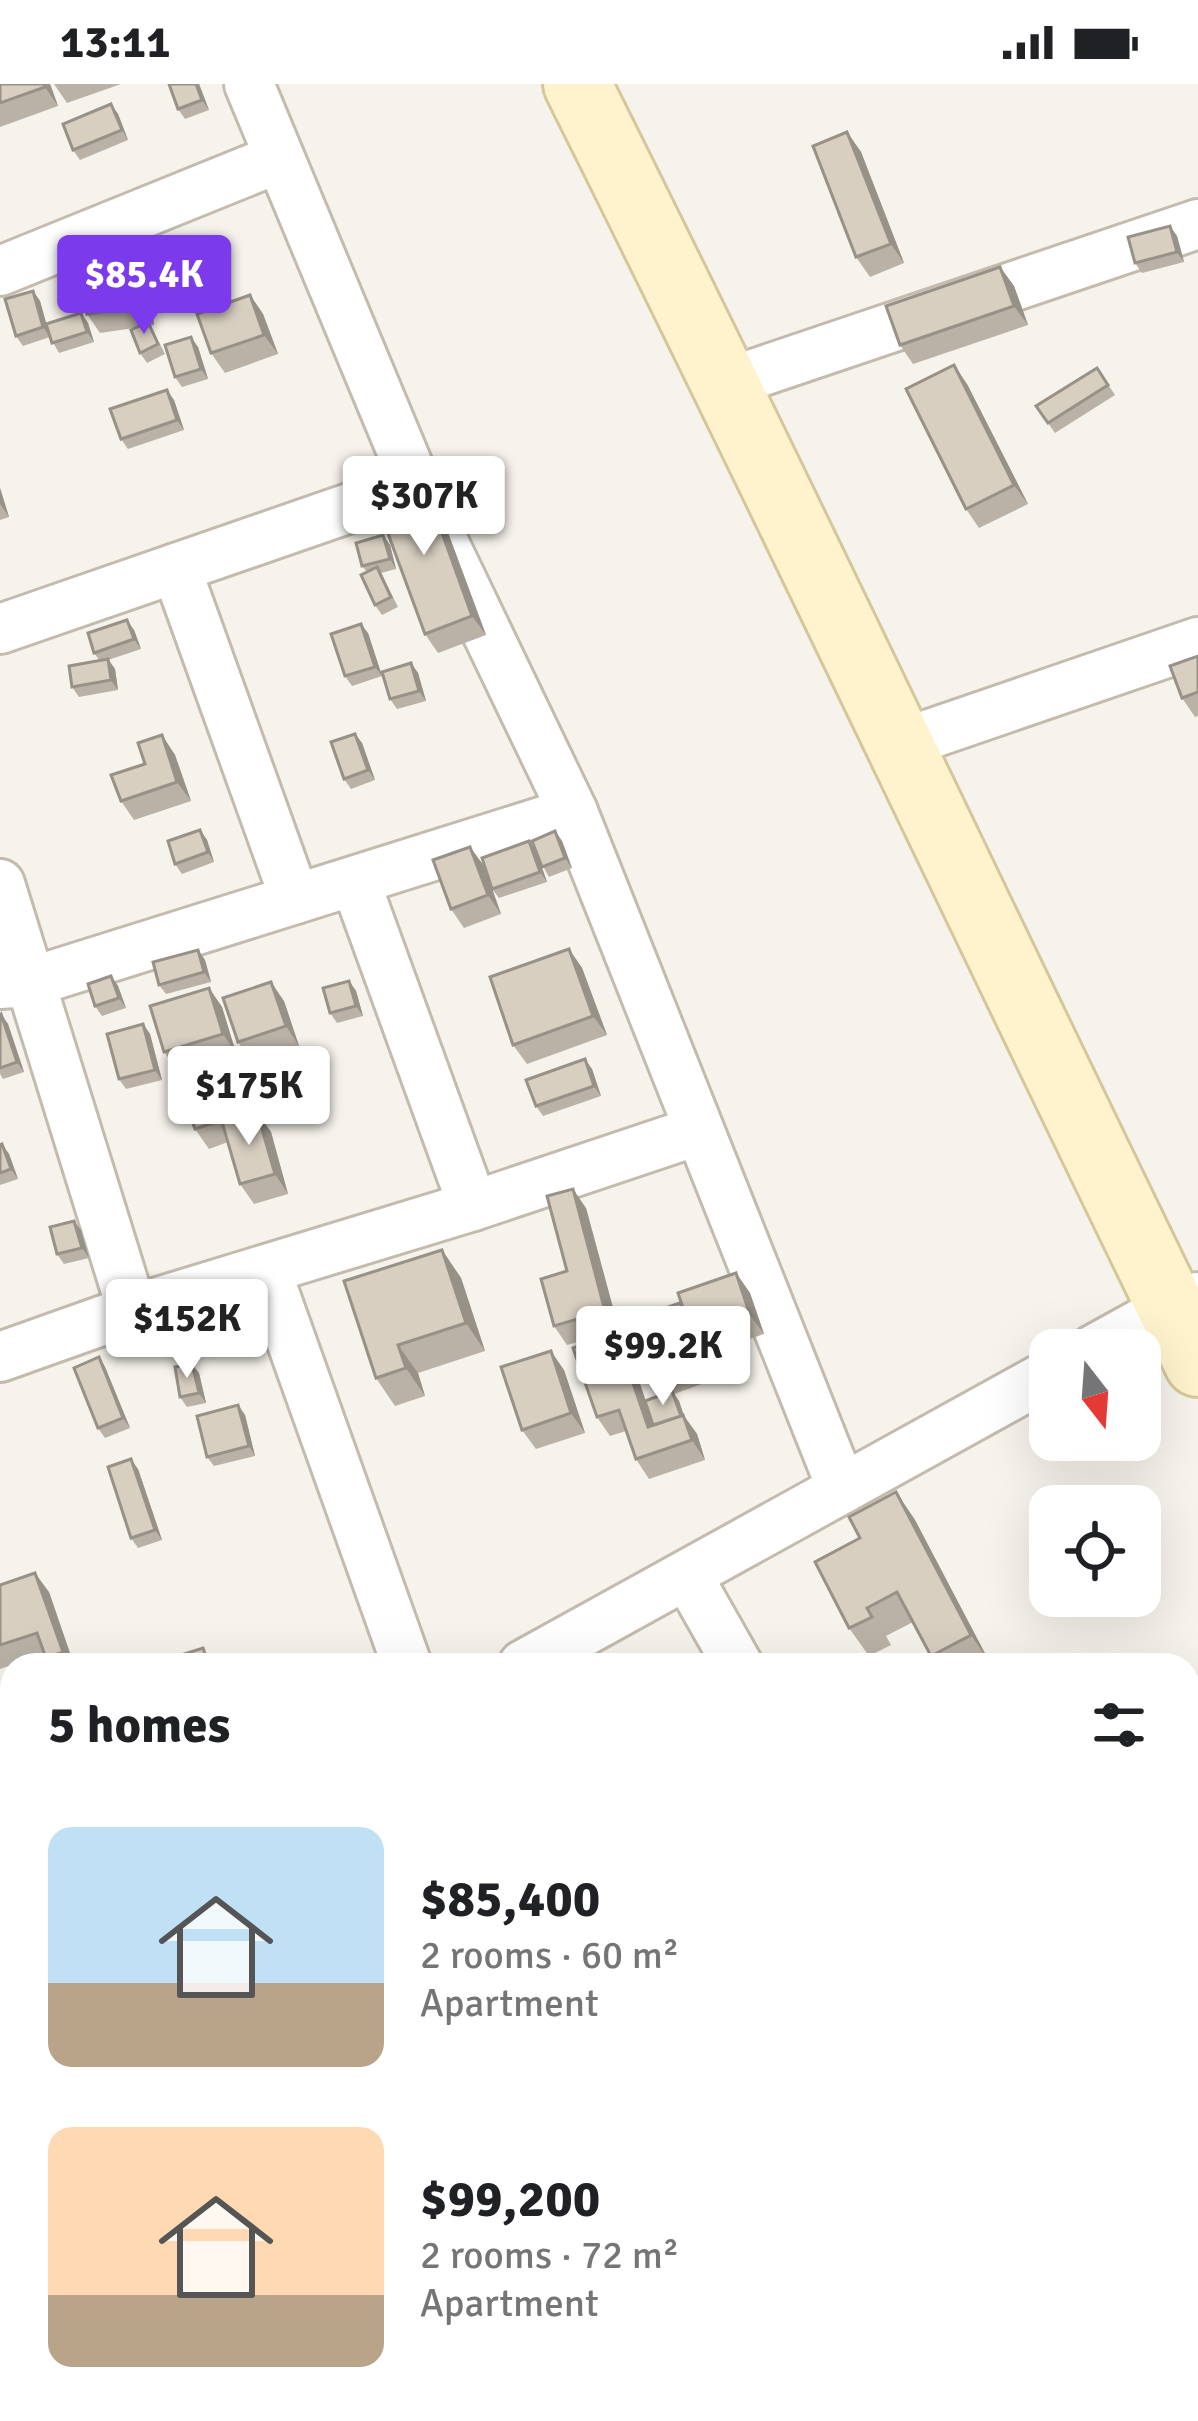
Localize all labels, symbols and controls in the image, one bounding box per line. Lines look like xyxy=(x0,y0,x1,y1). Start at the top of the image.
text: 13:11 xyxy=(60,15,170,70)
pin: $85.4K xyxy=(46,235,242,337)
text: $85.4K xyxy=(84,250,204,298)
pin: $307K xyxy=(340,456,508,558)
text: $307K xyxy=(370,471,478,519)
pin: $175K xyxy=(165,1046,333,1148)
text: $175K xyxy=(195,1061,303,1109)
pin: $152K xyxy=(103,1279,271,1381)
text: $152K xyxy=(133,1294,241,1342)
pin: $99.2K xyxy=(565,1306,761,1408)
text: $99.2K xyxy=(603,1321,723,1369)
north arrow xyxy=(1029,1329,1161,1461)
map controls xyxy=(1029,1329,1161,1617)
button: locate xyxy=(1029,1485,1161,1617)
icon: filters xyxy=(1086,1692,1152,1758)
text: 5 homes xyxy=(48,1694,230,1757)
text: $85,400 xyxy=(420,1868,600,1931)
icon: home xyxy=(144,1875,288,2019)
text: 2 rooms · 60 m² xyxy=(420,1931,679,1979)
text: Apartment xyxy=(420,1979,599,2027)
text: $99,200 xyxy=(420,2168,600,2231)
icon: home xyxy=(144,2175,288,2319)
text: 2 rooms · 72 m² xyxy=(420,2231,679,2279)
text: Apartment xyxy=(420,2279,599,2327)

